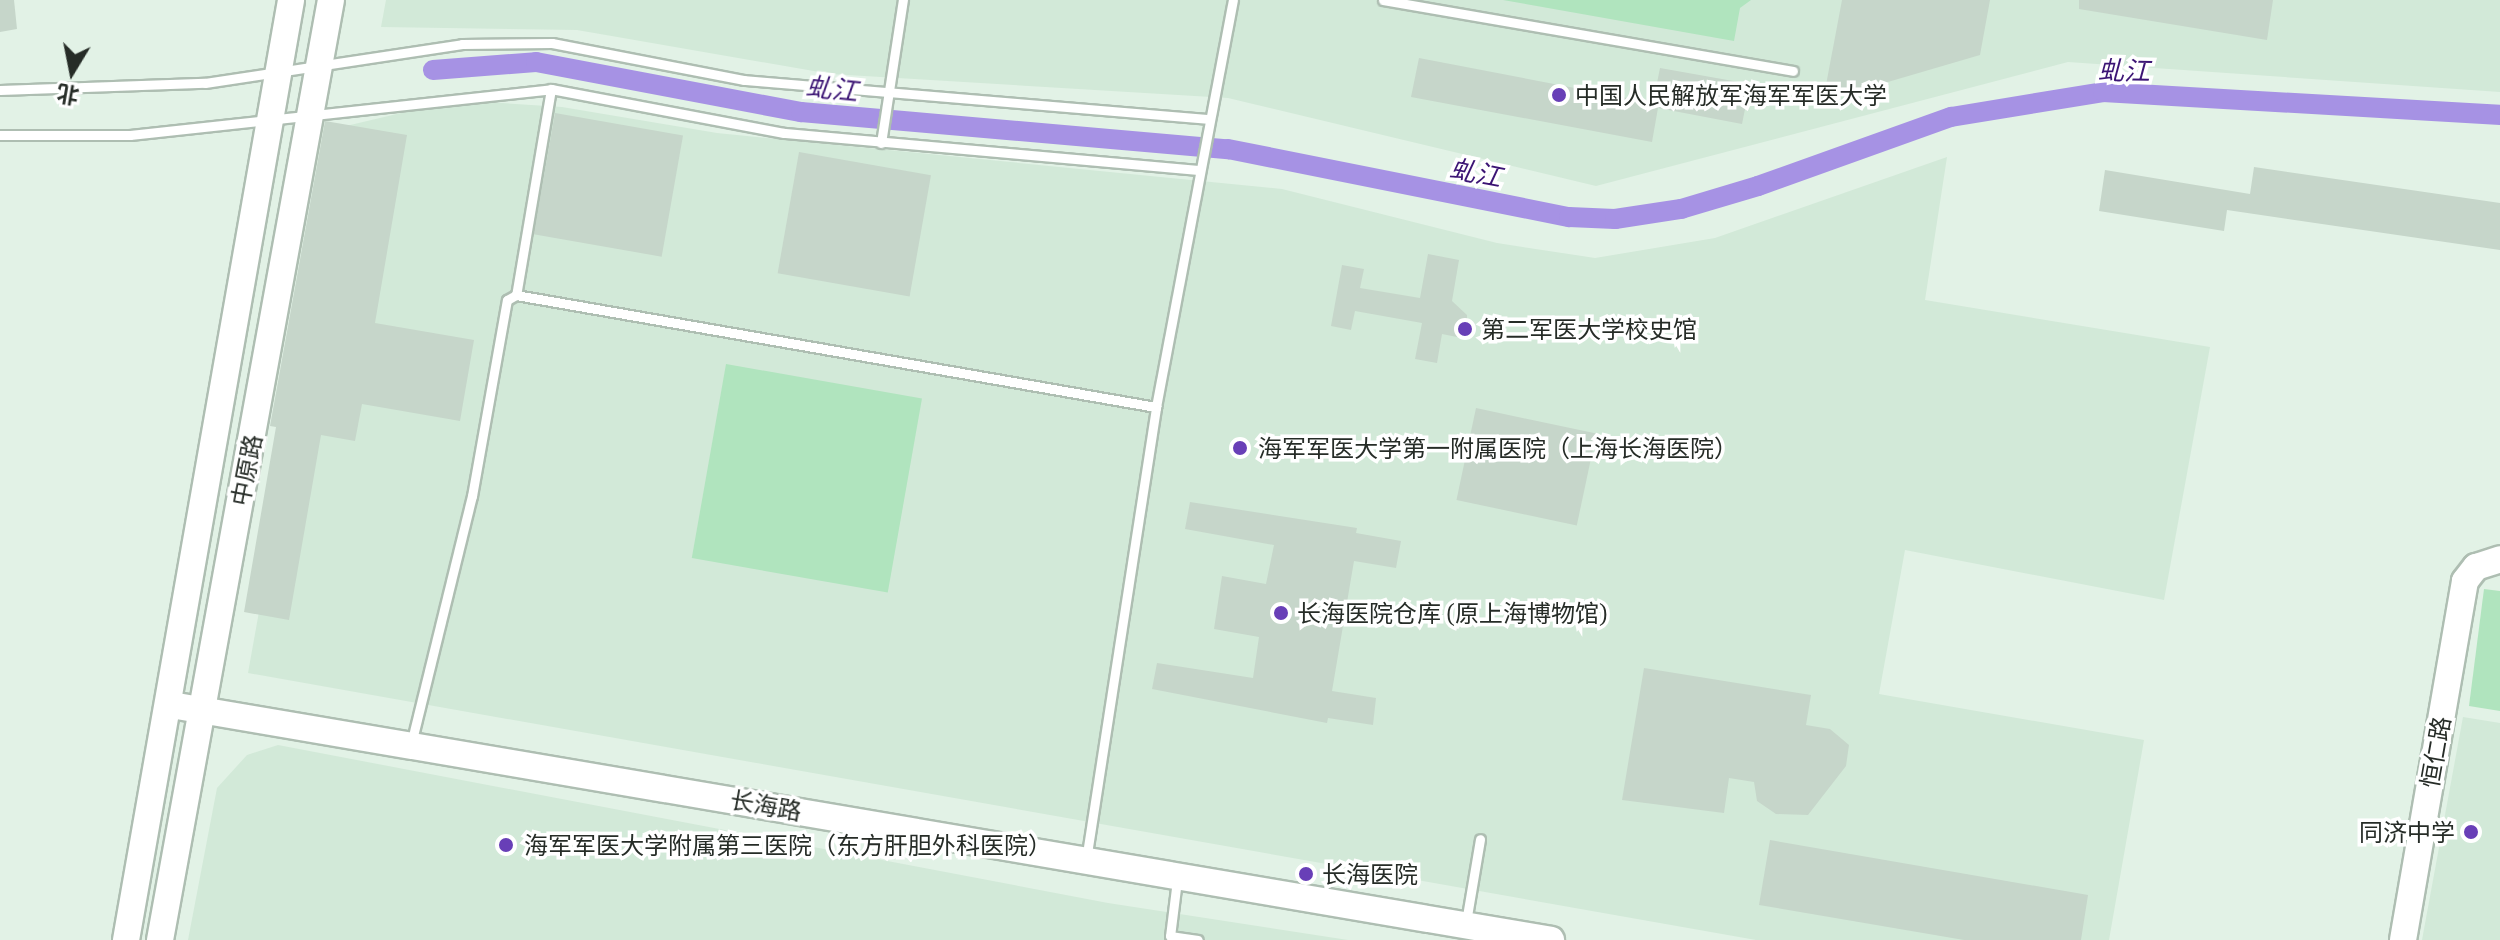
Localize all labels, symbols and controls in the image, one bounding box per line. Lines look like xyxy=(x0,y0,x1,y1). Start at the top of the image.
north arrow xyxy=(32,32,112,112)
water label: 虬江 xyxy=(2098,54,2150,86)
water label: 虬江 xyxy=(805,70,859,106)
text: 北 xyxy=(55,81,81,110)
place label: 中国人民解放军海军军医大学 xyxy=(1575,81,1887,109)
marker: 中国人民解放军海军军医大学 xyxy=(1550,86,1568,104)
water label: 虬江 xyxy=(1448,152,1504,192)
place label: 第二军医大学校史馆 xyxy=(1481,315,1697,343)
marker: 第二军医大学校史馆 xyxy=(1456,320,1474,338)
street label: 中原路 xyxy=(225,432,267,508)
place label: 海军军医大学第一附属医院（上海长海医院） xyxy=(1258,434,1738,462)
marker: 海军军医大学第一附属医院（上海长海医院） xyxy=(1229,437,1251,459)
place label: 长海医院仓库 (原上海博物馆) xyxy=(1297,599,1608,627)
marker: 长海医院仓库 (原上海博物馆) xyxy=(1272,604,1290,622)
street label: 恒仁路 xyxy=(2415,714,2455,790)
street label: 长海路 xyxy=(728,785,804,825)
place label: 同济中学 xyxy=(2359,818,2455,846)
marker: 同济中学 xyxy=(2462,823,2480,841)
place label: 海军军医大学附属第三医院（东方肝胆外科医院） xyxy=(524,831,1052,859)
marker: 海军军医大学附属第三医院（东方肝胆外科医院） xyxy=(495,834,517,856)
place label: 长海医院 xyxy=(1322,860,1418,888)
marker: 长海医院 xyxy=(1297,865,1315,883)

